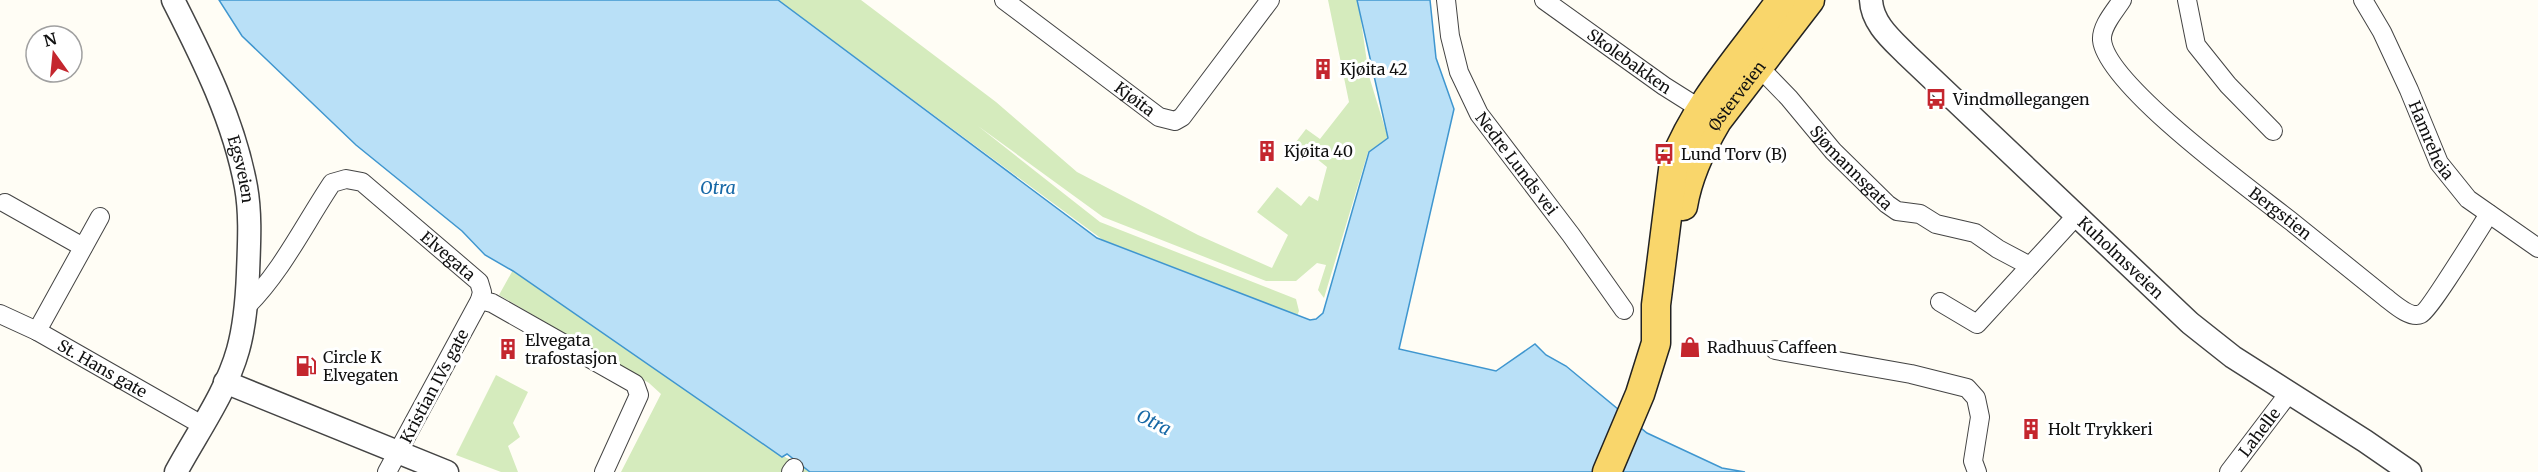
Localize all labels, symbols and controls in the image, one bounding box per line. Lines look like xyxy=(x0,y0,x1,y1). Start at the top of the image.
north arrow xyxy=(24,24,84,84)
street label: Skolebakken xyxy=(1583,24,1675,98)
text: N xyxy=(41,28,59,51)
street label: Østerveien xyxy=(1704,56,1770,134)
building icon: Kjøita 42 xyxy=(1311,57,1335,81)
place label: Kjøita 42 xyxy=(1340,59,1408,79)
street label: Kjøita xyxy=(1111,77,1159,121)
bus stop icon: Vindmøllegangen xyxy=(1924,87,1948,111)
place label: Vindmøllegangen xyxy=(1952,89,2090,109)
street label: Hamreheia xyxy=(2404,98,2459,184)
street label: Nedre Lunds vei xyxy=(1471,108,1562,219)
street label: Sjømannsgata xyxy=(1806,121,1897,214)
street label: Egsveien xyxy=(223,133,258,204)
building icon: Kjøita 40 xyxy=(1255,139,1279,163)
place label: Kjøita 40 xyxy=(1284,141,1353,161)
bus stop icon: Lund Torv (B) xyxy=(1652,142,1676,166)
place label: Lund Torv (B) xyxy=(1681,144,1787,164)
water label: Otra xyxy=(700,176,736,199)
street label: Bergstien xyxy=(2245,183,2316,244)
street label: Kuholmsveien xyxy=(2074,212,2168,303)
street label: Elvegata xyxy=(417,227,480,285)
street label: Kristian IVs gate xyxy=(396,326,472,446)
place label: Elvegata trafostasjon xyxy=(525,330,618,368)
street label: St. Hans gate xyxy=(54,335,151,402)
shop icon: Radhuus Caffeen xyxy=(1678,335,1702,359)
building icon: Elvegata trafostasjon xyxy=(496,337,520,361)
place label: Radhuus Caffeen xyxy=(1707,337,1837,357)
place label: Circle K Elvegaten xyxy=(323,347,399,385)
fuel station icon: Circle K Elvegaten xyxy=(294,354,318,378)
water label: Otra xyxy=(1133,404,1175,440)
street label: Lahelle xyxy=(2234,404,2284,461)
building icon: Holt Trykkeri xyxy=(2019,417,2043,441)
place label: Holt Trykkeri xyxy=(2048,419,2153,439)

